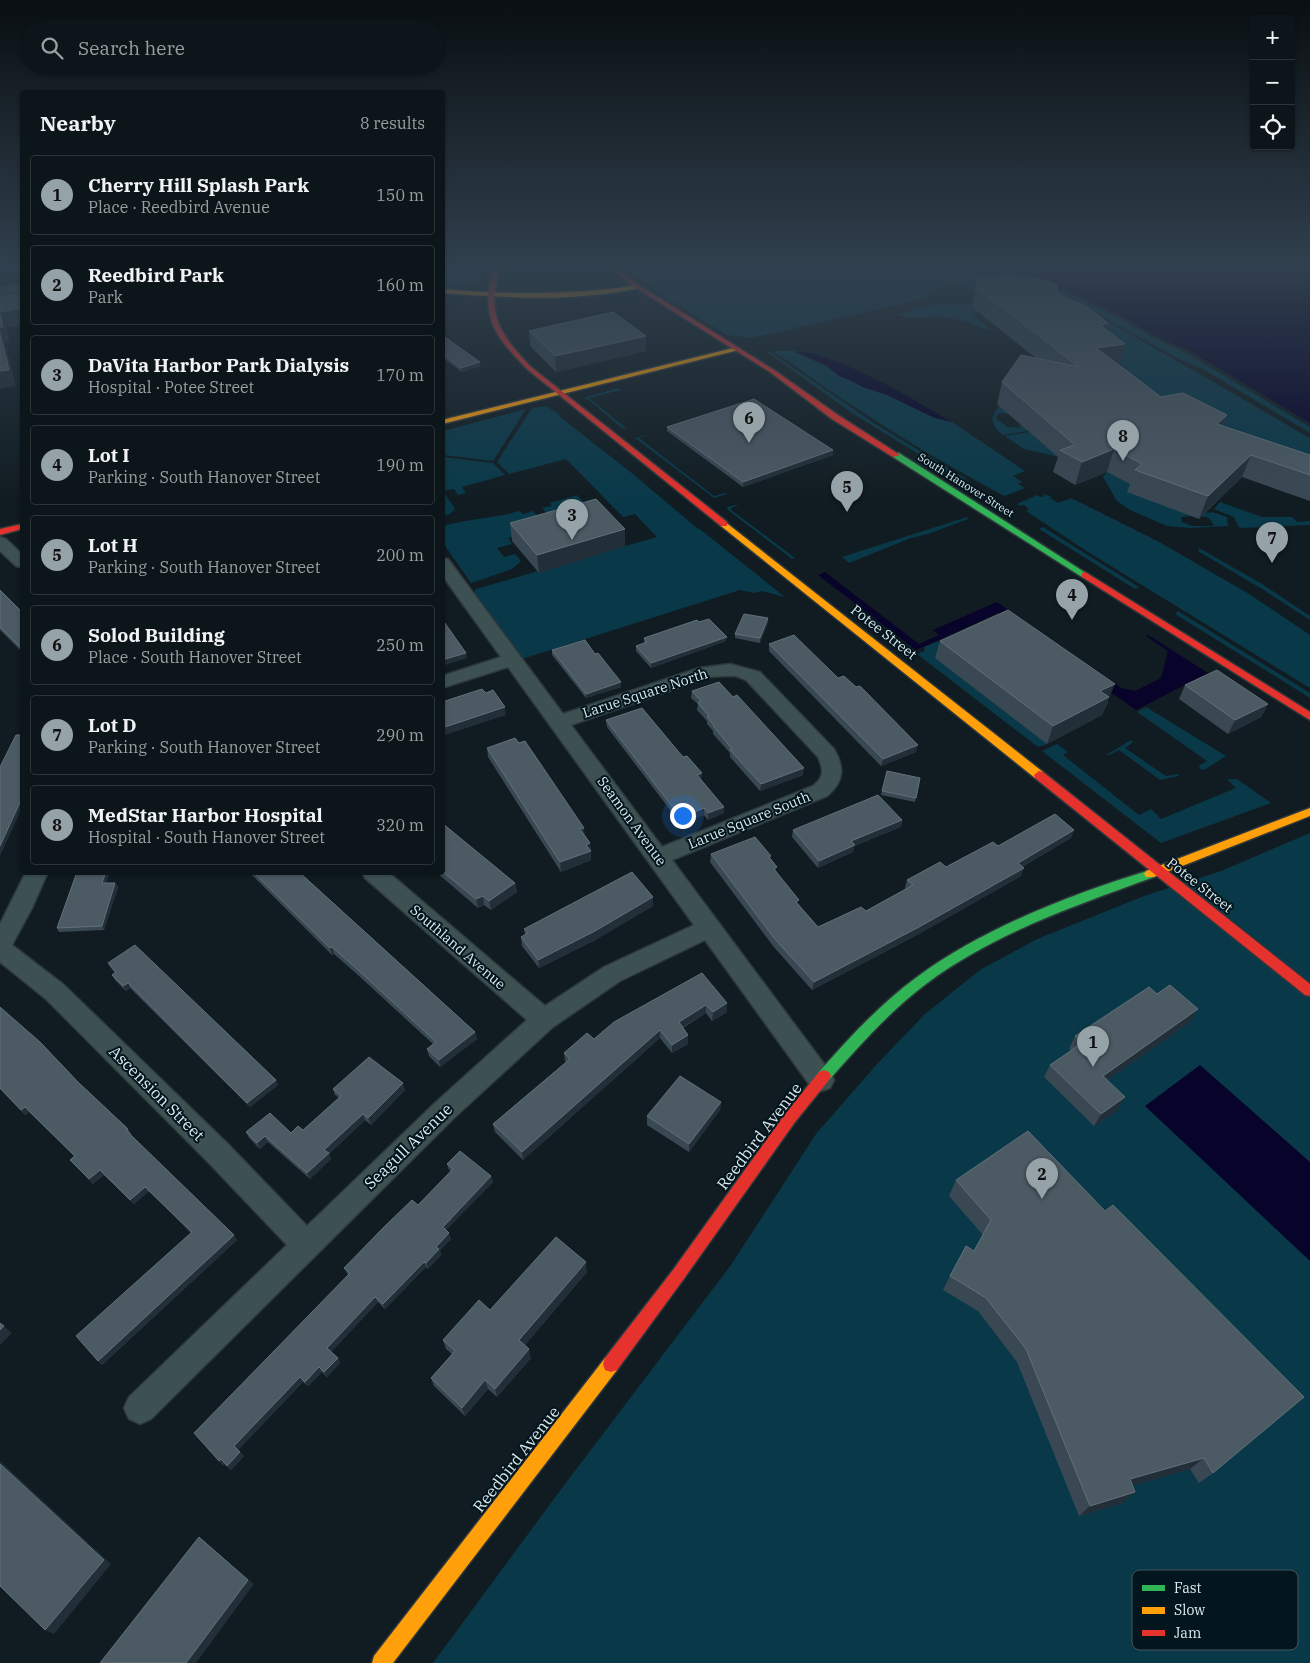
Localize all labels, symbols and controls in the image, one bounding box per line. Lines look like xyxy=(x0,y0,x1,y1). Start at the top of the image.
map controls xyxy=(1250,15,1295,150)
button: + xyxy=(1250,15,1295,60)
search box xyxy=(20,20,445,75)
icon: search xyxy=(38,34,66,62)
text: Search here xyxy=(78,36,185,60)
button: − xyxy=(1250,60,1295,105)
button: locate xyxy=(1250,105,1295,150)
text: Nearby xyxy=(40,109,116,137)
text: 8 results xyxy=(360,113,425,133)
text: Cherry Hill Splash Park xyxy=(88,173,309,197)
text: 1 xyxy=(52,185,62,205)
text: 150 m xyxy=(376,185,424,205)
text: Place · Reedbird Avenue xyxy=(88,197,270,217)
text: Reedbird Park xyxy=(88,263,224,287)
text: 2 xyxy=(52,275,62,295)
text: 160 m xyxy=(376,275,424,295)
text: Park xyxy=(88,287,123,307)
text: DaVita Harbor Park Dialysis xyxy=(88,353,349,377)
text: 3 xyxy=(52,365,62,385)
text: 170 m xyxy=(376,365,424,385)
text: Hospital · Potee Street xyxy=(88,377,254,397)
pin: 6 xyxy=(733,402,765,443)
pin: 8 xyxy=(1107,420,1139,461)
text: Lot I xyxy=(88,443,130,467)
street label: South Hanover Street xyxy=(915,450,1017,520)
text: 4 xyxy=(52,455,62,475)
text: 190 m xyxy=(376,455,424,475)
text: Parking · South Hanover Street xyxy=(88,467,320,487)
pin: 5 xyxy=(831,471,863,512)
pin: 3 xyxy=(556,499,588,540)
pin: 7 xyxy=(1256,522,1288,563)
text: Lot H xyxy=(88,533,138,557)
text: 5 xyxy=(52,545,62,565)
text: 200 m xyxy=(376,545,424,565)
text: Parking · South Hanover Street xyxy=(88,557,320,577)
pin: 4 xyxy=(1056,579,1088,620)
street label: Potee Street xyxy=(847,601,921,663)
text: Solod Building xyxy=(88,623,225,647)
text: 6 xyxy=(52,635,62,655)
text: 250 m xyxy=(376,635,424,655)
text: Place · South Hanover Street xyxy=(88,647,302,667)
street label: Larue Square North xyxy=(580,664,710,722)
text: Lot D xyxy=(88,713,137,737)
text: 7 xyxy=(52,725,62,745)
text: 290 m xyxy=(376,725,424,745)
text: Parking · South Hanover Street xyxy=(88,737,320,757)
street label: Seamon Avenue xyxy=(594,773,670,869)
street label: Larue Square South xyxy=(685,787,813,853)
text: MedStar Harbor Hospital xyxy=(88,803,323,827)
your location xyxy=(670,803,696,829)
text: 8 xyxy=(52,815,62,835)
text: 320 m xyxy=(376,815,424,835)
text: Hospital · South Hanover Street xyxy=(88,827,325,847)
street label: Potee Street xyxy=(1163,854,1237,916)
street label: Southland Avenue xyxy=(407,901,509,993)
pin: 1 xyxy=(1077,1026,1109,1067)
street label: Ascension Street xyxy=(105,1041,209,1145)
street label: Reedbird Avenue xyxy=(712,1078,806,1194)
street label: Seagull Avenue xyxy=(360,1099,456,1193)
pin: 2 xyxy=(1026,1158,1058,1199)
street label: Reedbird Avenue xyxy=(468,1402,564,1516)
legend xyxy=(1132,1570,1298,1650)
text: Fast xyxy=(1174,1579,1202,1597)
text: Slow xyxy=(1174,1601,1205,1619)
text: Jam xyxy=(1174,1624,1201,1642)

